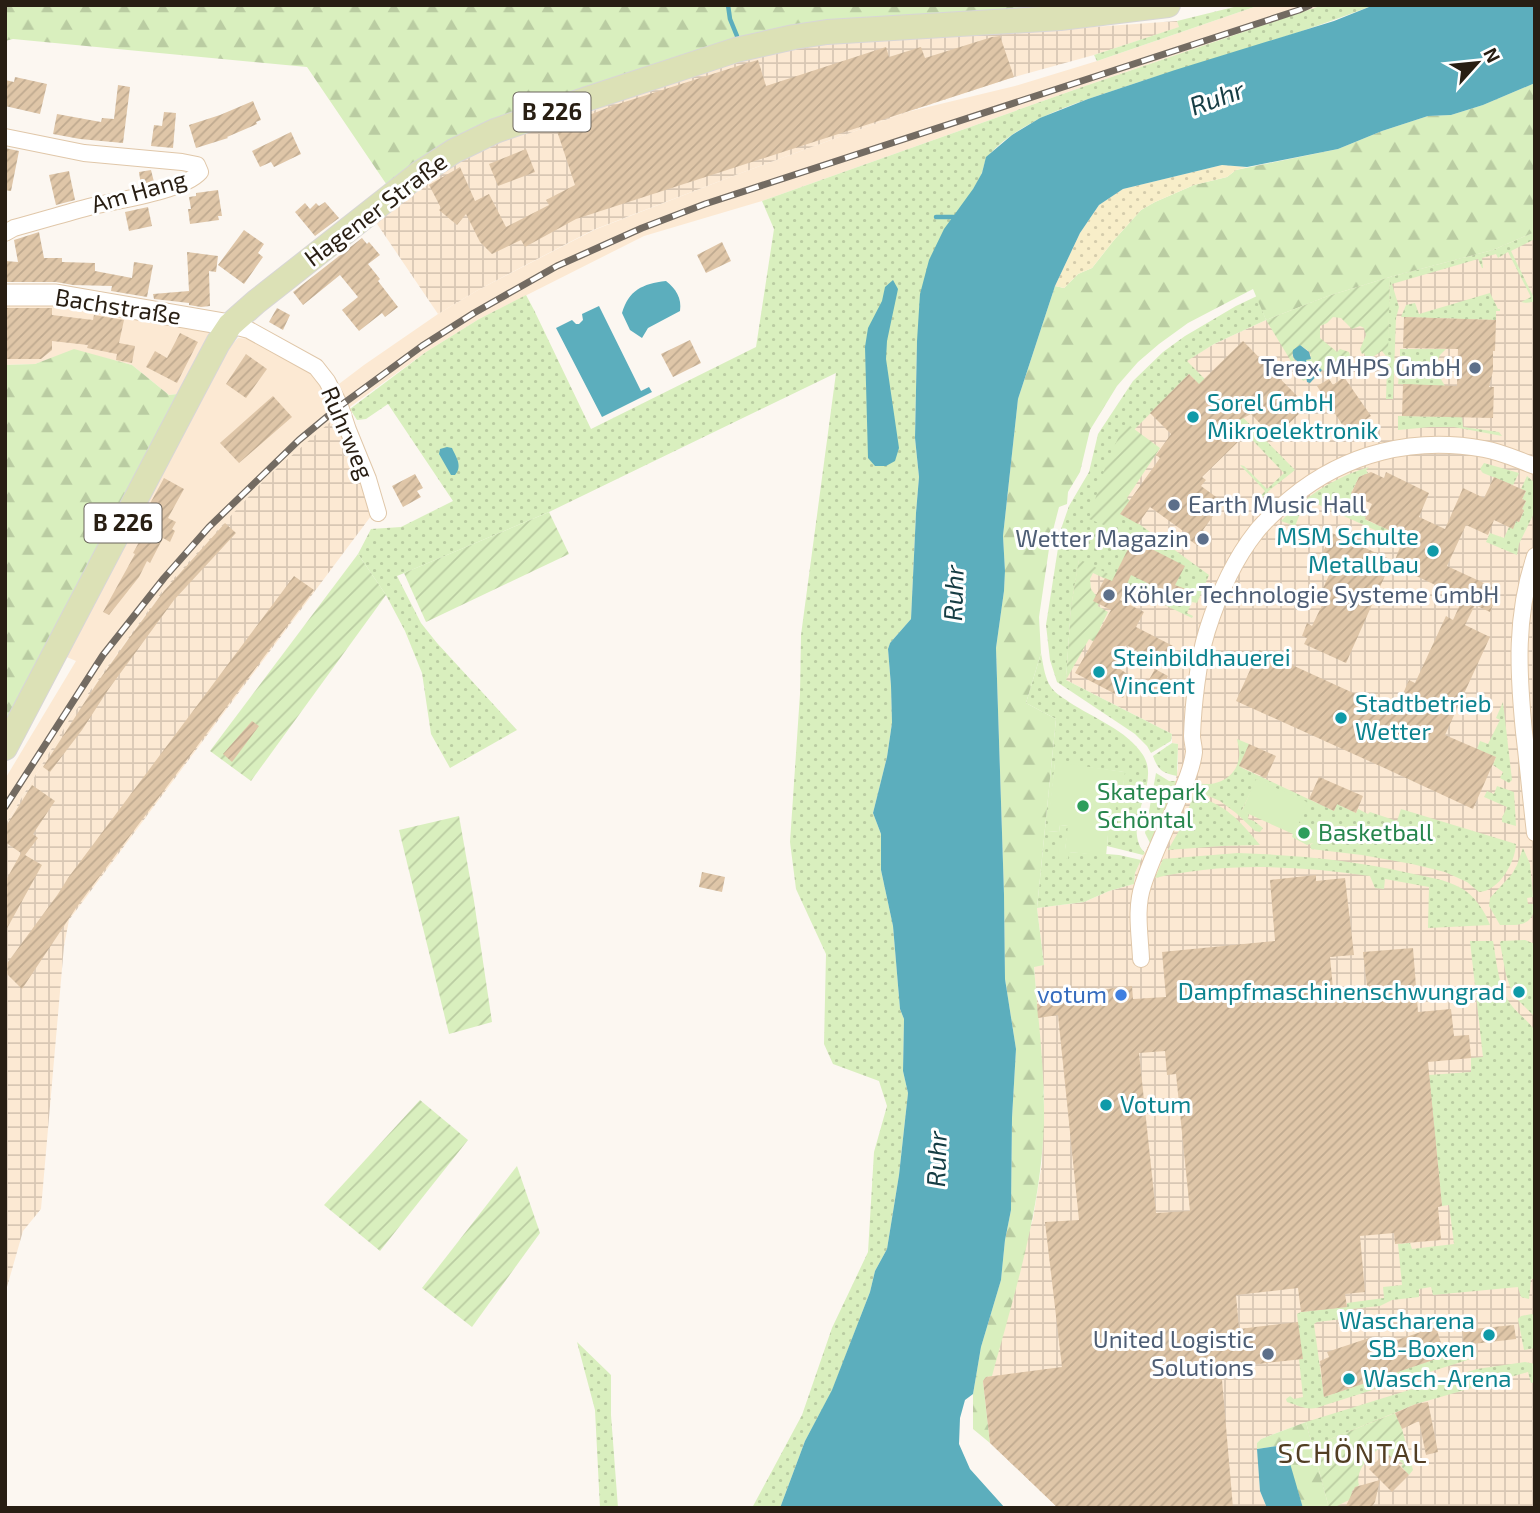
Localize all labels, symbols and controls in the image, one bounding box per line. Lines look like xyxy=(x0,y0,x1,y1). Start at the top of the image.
north arrow xyxy=(1442,28,1512,98)
text: N xyxy=(1479,44,1506,66)
water label: Ruhr xyxy=(1185,72,1249,121)
road number: B 226 xyxy=(514,92,590,132)
street label: Hagener Straße xyxy=(298,146,452,272)
street label: Am Hang xyxy=(88,163,190,218)
street label: Bachstraße xyxy=(53,281,183,330)
place label: Terex MHPS GmbH xyxy=(1261,352,1461,381)
marker: Terex MHPS GmbH xyxy=(1467,360,1483,376)
street label: Ruhrweg xyxy=(316,382,381,483)
place label: Sorel GmbH Mikroelektronik xyxy=(1207,387,1378,444)
marker: Sorel GmbH Mikroelektronik xyxy=(1185,409,1201,425)
place label: Earth Music Hall xyxy=(1188,489,1366,518)
marker: Earth Music Hall xyxy=(1166,497,1182,513)
road number: B 226 xyxy=(85,503,162,542)
place label: MSM Schulte Metallbau xyxy=(1276,521,1419,578)
place label: Wetter Magazin xyxy=(1015,523,1189,552)
marker: Wetter Magazin xyxy=(1195,531,1211,547)
marker: MSM Schulte Metallbau xyxy=(1425,543,1441,559)
water label: Ruhr xyxy=(936,564,969,622)
place label: Köhler Technologie Systeme GmbH xyxy=(1123,579,1499,608)
marker: Köhler Technologie Systeme GmbH xyxy=(1101,587,1117,603)
place label: Steinbildhauerei Vincent xyxy=(1113,642,1291,699)
marker: Steinbildhauerei Vincent xyxy=(1091,664,1107,680)
place label: Stadtbetrieb Wetter xyxy=(1355,688,1491,745)
marker: Stadtbetrieb Wetter xyxy=(1333,710,1349,726)
place label: Skatepark Schöntal xyxy=(1097,776,1207,833)
marker: Skatepark Schöntal xyxy=(1075,798,1091,814)
place label: Basketball xyxy=(1318,817,1433,846)
marker: Basketball xyxy=(1296,825,1312,841)
place label: Dampfmaschinenschwungrad xyxy=(1178,976,1505,1005)
place label: votum xyxy=(1037,979,1107,1008)
marker: Dampfmaschinenschwungrad xyxy=(1511,984,1527,1000)
marker: votum xyxy=(1113,987,1129,1003)
place label: Votum xyxy=(1120,1089,1191,1118)
marker: Votum xyxy=(1098,1097,1114,1113)
water label: Ruhr xyxy=(919,1130,952,1188)
place label: Wascharena SB-Boxen xyxy=(1339,1305,1475,1362)
place label: United Logistic Solutions xyxy=(1093,1324,1254,1381)
marker: Wascharena SB-Boxen xyxy=(1481,1327,1497,1343)
marker: United Logistic Solutions xyxy=(1260,1346,1276,1362)
place label: Wasch-Arena xyxy=(1363,1363,1512,1392)
marker: Wasch-Arena xyxy=(1341,1371,1357,1387)
district label: SCHÖNTAL xyxy=(1277,1435,1429,1469)

